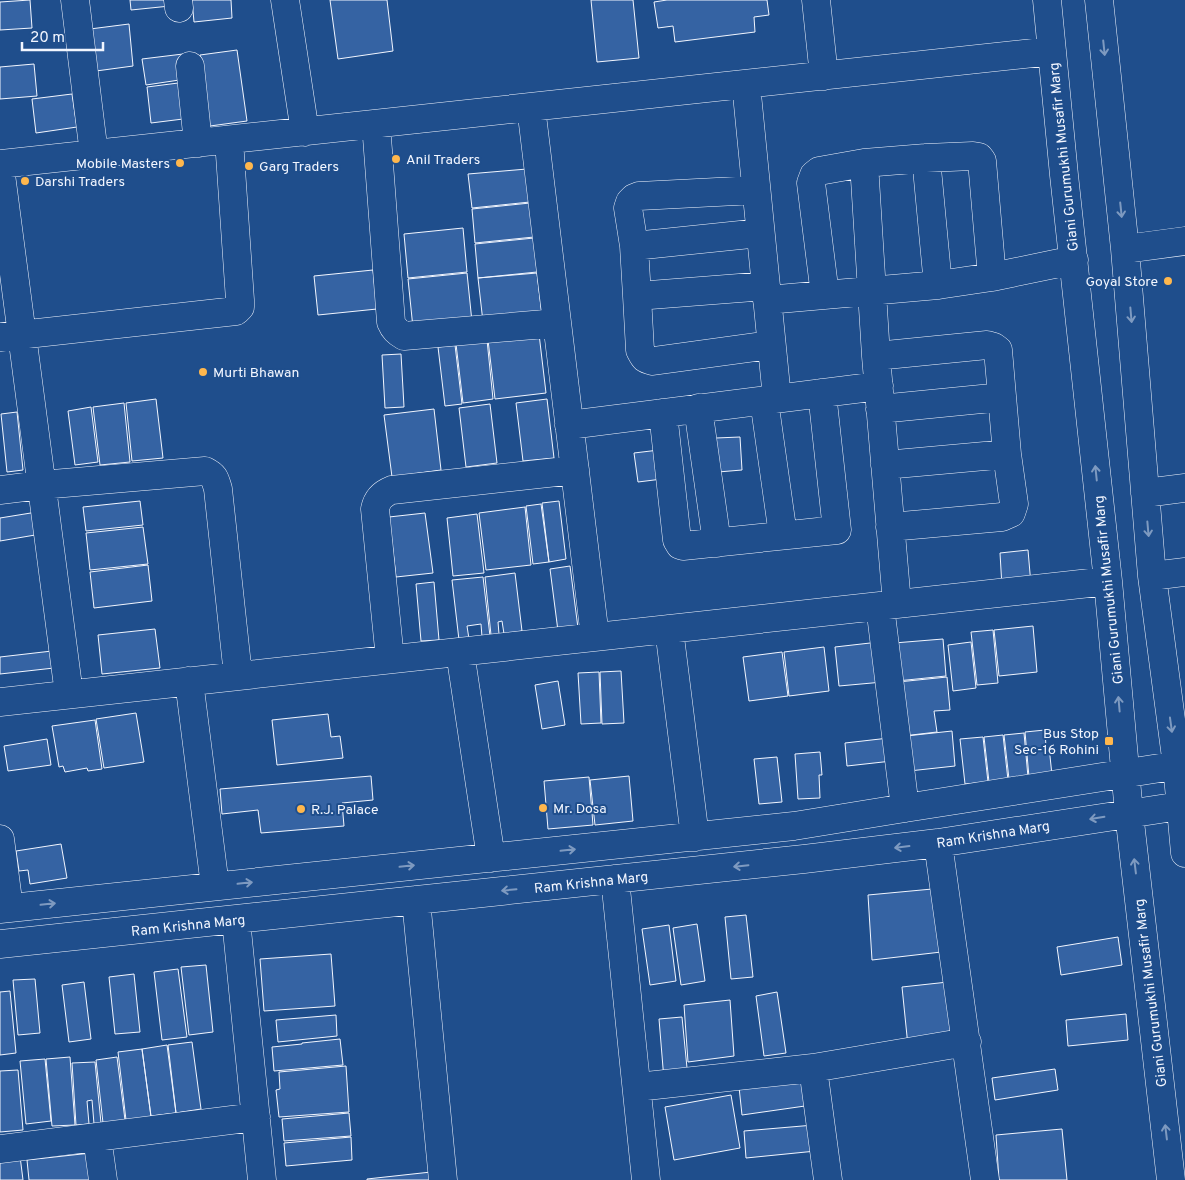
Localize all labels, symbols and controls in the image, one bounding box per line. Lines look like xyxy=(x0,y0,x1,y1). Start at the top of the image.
scale bar xyxy=(22,20,104,52)
text: 20 m xyxy=(30,29,65,48)
one-way arrow xyxy=(1099,40,1109,56)
street label: Giani Gurumukhi Musafir Marg xyxy=(1046,62,1083,252)
place label: Anil Traders xyxy=(406,152,480,169)
marker: Anil Traders xyxy=(390,153,402,165)
place label: Mobile Masters xyxy=(76,156,170,173)
marker: Mobile Masters xyxy=(174,157,186,169)
place label: Garg Traders xyxy=(259,159,339,176)
marker: Garg Traders xyxy=(243,160,255,172)
place label: Darshi Traders xyxy=(35,174,125,191)
marker: Darshi Traders xyxy=(19,175,31,187)
one-way arrow xyxy=(1116,202,1126,218)
place label: Goyal Store xyxy=(1085,274,1158,291)
marker: Goyal Store xyxy=(1162,275,1174,287)
one-way arrow xyxy=(1126,307,1135,323)
place label: Murti Bhawan xyxy=(213,365,299,382)
marker: Murti Bhawan xyxy=(197,366,209,378)
one-way arrow xyxy=(1091,465,1101,481)
street label: Giani Gurumukhi Musafir Marg xyxy=(1091,495,1128,685)
one-way arrow xyxy=(1143,521,1152,537)
one-way arrow xyxy=(1114,696,1124,712)
one-way arrow xyxy=(1166,717,1176,733)
place label: Bus Stop Sec-16 Rohini xyxy=(1014,726,1099,759)
marker: Bus Stop Sec-16 Rohini xyxy=(1103,735,1115,747)
place label: Mr. Dosa xyxy=(553,801,607,818)
place label: R.J. Palace xyxy=(311,802,379,819)
marker: Mr. Dosa xyxy=(537,802,549,814)
marker: R.J. Palace xyxy=(295,803,307,815)
one-way arrow xyxy=(1090,813,1106,823)
street label: Ram Krishna Marg xyxy=(935,818,1051,853)
one-way arrow xyxy=(894,842,910,852)
one-way arrow xyxy=(560,845,576,855)
one-way arrow xyxy=(1130,858,1140,874)
one-way arrow xyxy=(398,861,414,871)
one-way arrow xyxy=(733,861,749,871)
street label: Ram Krishna Marg xyxy=(533,869,649,898)
one-way arrow xyxy=(237,878,253,888)
one-way arrow xyxy=(502,885,518,895)
street label: Giani Gurumukhi Musafir Marg xyxy=(1132,898,1171,1088)
one-way arrow xyxy=(40,899,56,909)
street label: Ram Krishna Marg xyxy=(130,912,246,941)
one-way arrow xyxy=(1161,1124,1171,1140)

